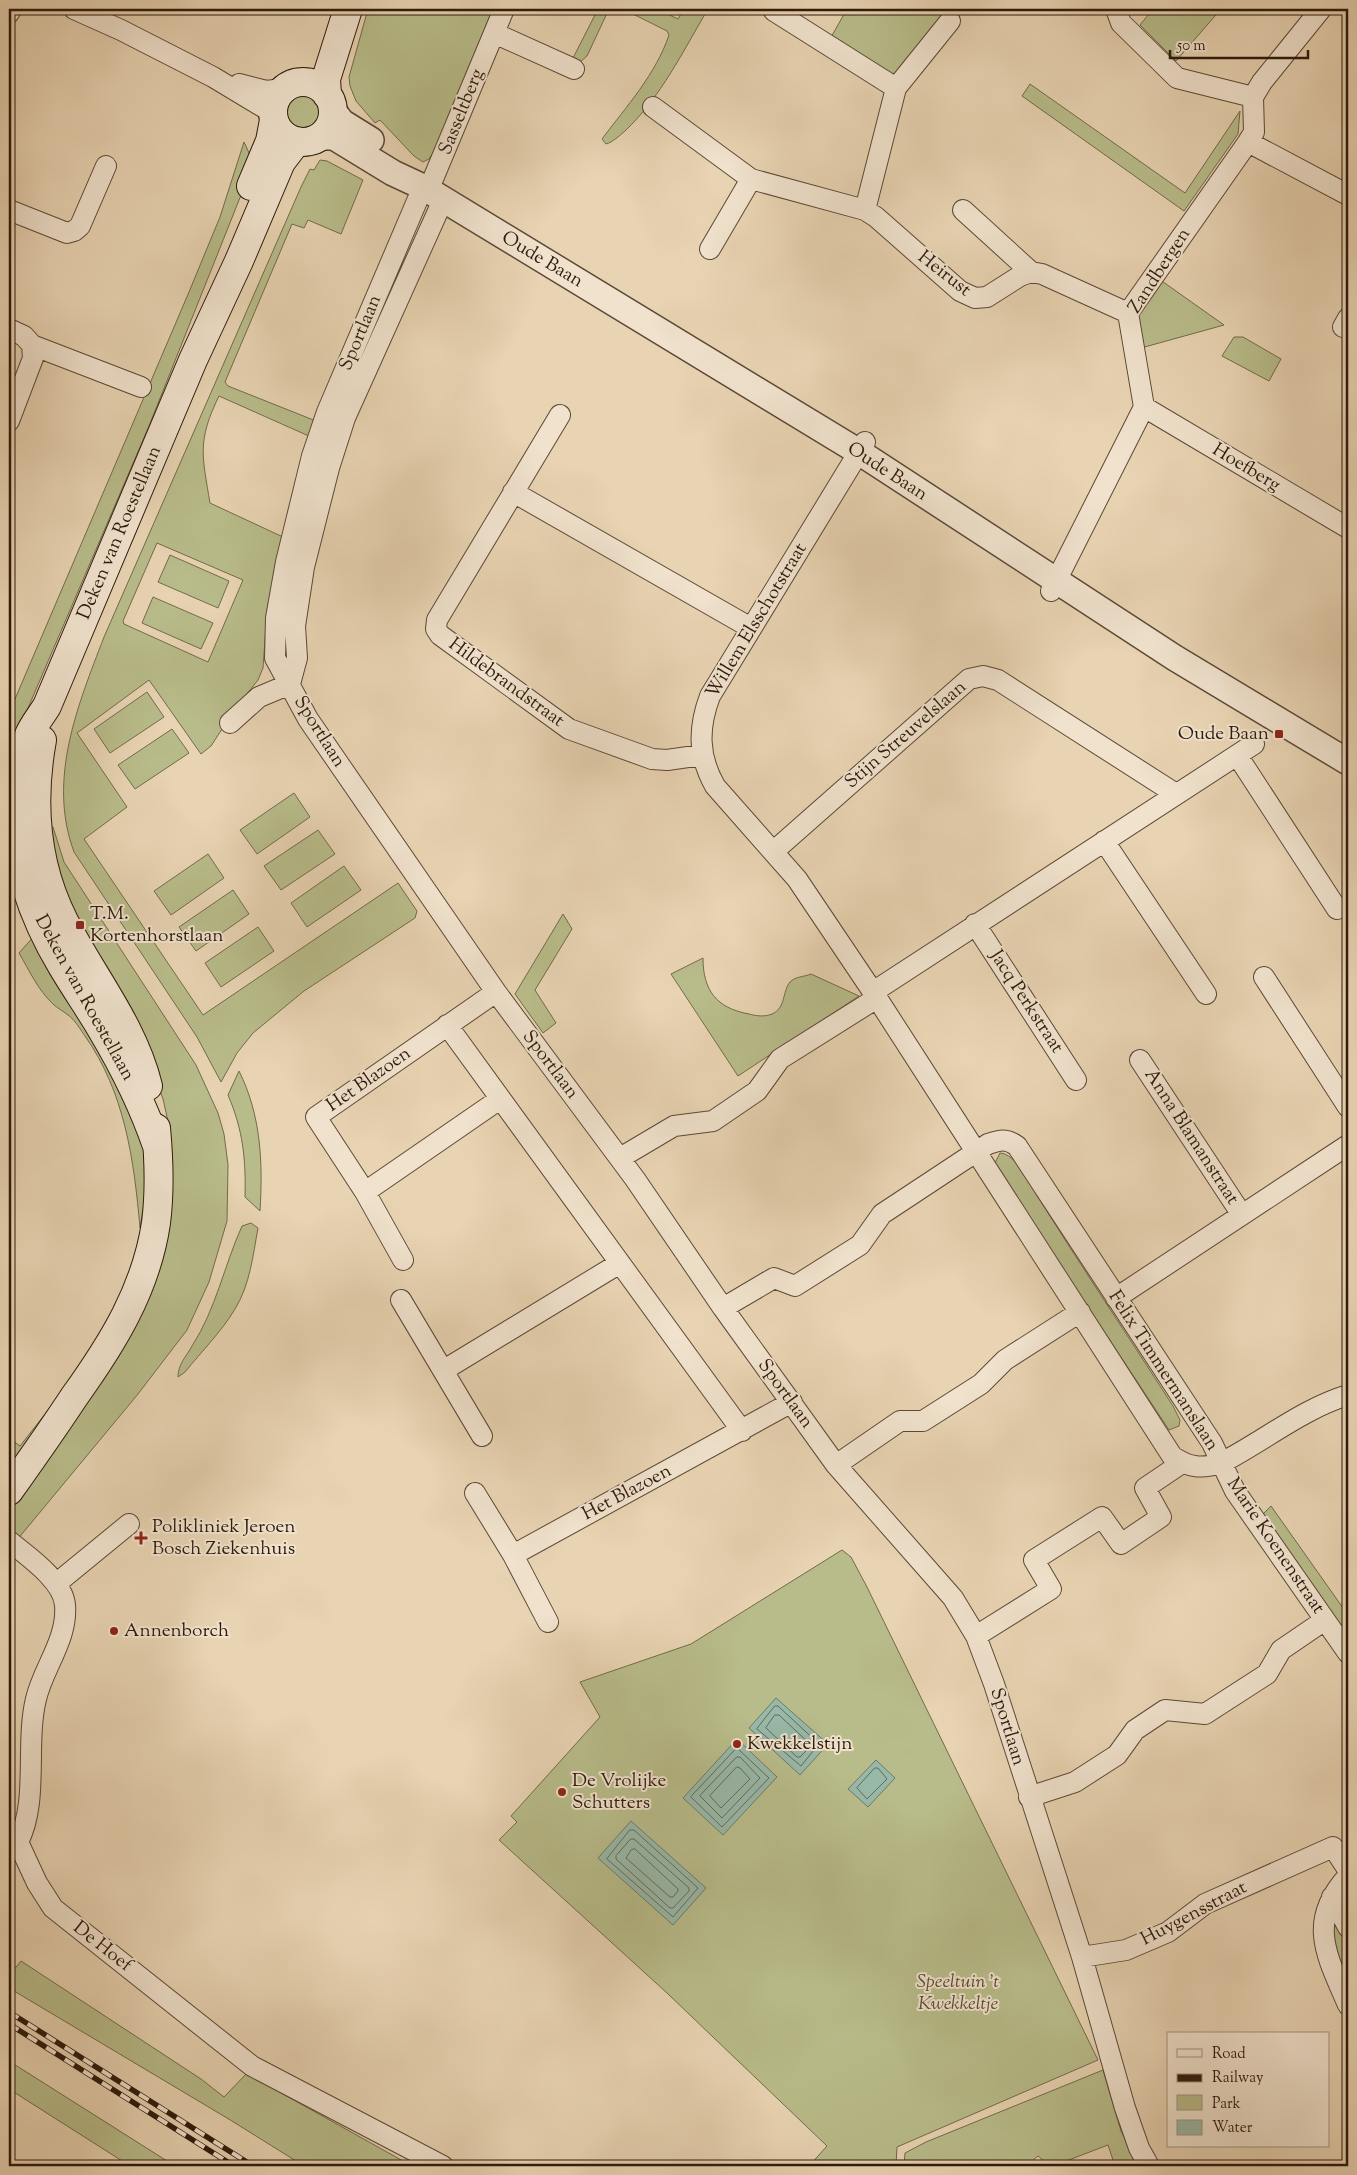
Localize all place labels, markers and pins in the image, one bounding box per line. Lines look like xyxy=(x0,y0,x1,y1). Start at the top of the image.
place label: Oude Baan xyxy=(1178,721,1269,748)
marker: Oude Baan xyxy=(1273,728,1285,740)
place label: T.M. Kortenhorstlaan xyxy=(90,901,224,950)
marker: T.M. Kortenhorstlaan xyxy=(74,919,86,931)
place label: Polikliniek Jeroen Bosch Ziekenhuis xyxy=(152,1514,296,1563)
marker: Polikliniek Jeroen Bosch Ziekenhuis xyxy=(134,1531,148,1545)
place label: Annenborch xyxy=(124,1618,229,1645)
marker: Annenborch xyxy=(108,1625,120,1637)
place label: Kwekkelstijn xyxy=(747,1731,852,1758)
marker: Kwekkelstijn xyxy=(731,1738,743,1750)
place label: De Vrolijke Schutters xyxy=(572,1768,667,1817)
marker: De Vrolijke Schutters xyxy=(556,1786,568,1798)

